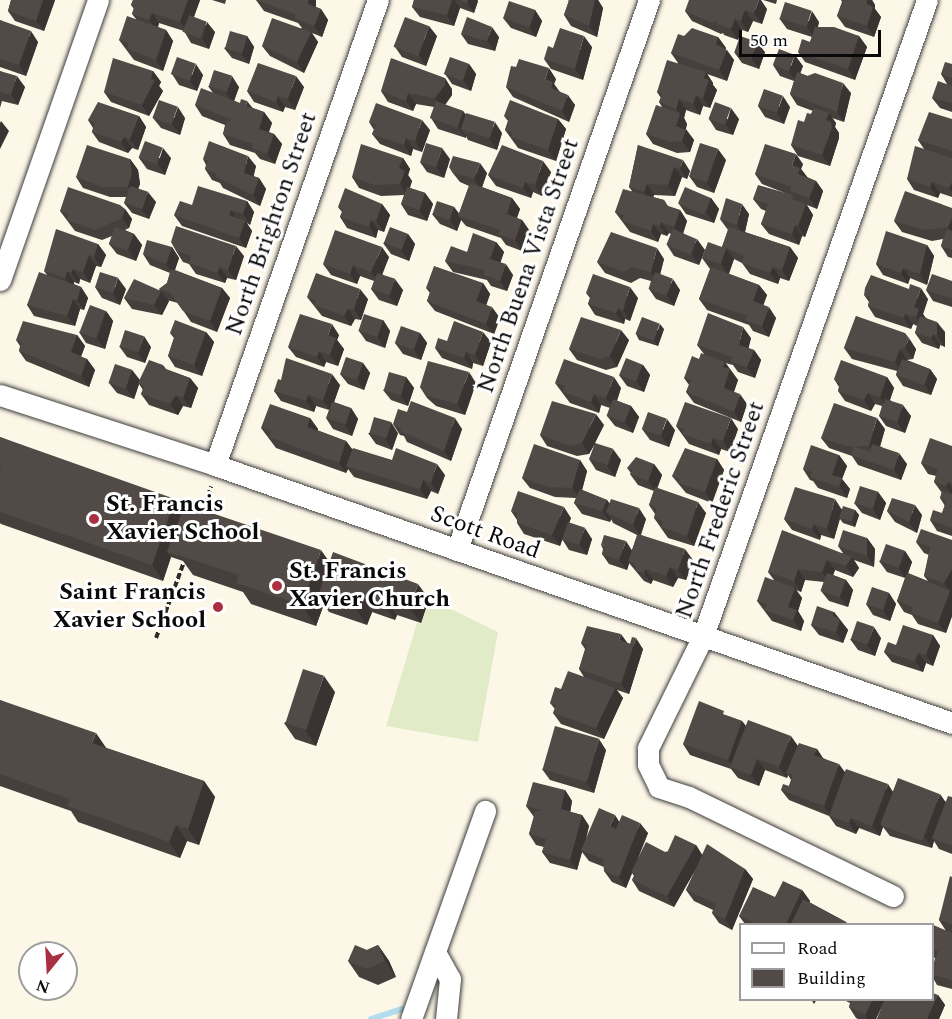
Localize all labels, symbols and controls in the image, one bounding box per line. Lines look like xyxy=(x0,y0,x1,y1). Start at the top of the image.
scale bar xyxy=(742,18,884,56)
text: 50 m xyxy=(750,27,788,54)
street label: North Brighton Street xyxy=(220,109,324,339)
street label: North Buena Vista Street xyxy=(472,135,586,397)
street label: North Frederic Street xyxy=(670,398,772,622)
place label: St. Francis Xavier School xyxy=(106,491,259,547)
street label: Scott Road xyxy=(426,500,544,566)
marker: St. Francis Xavier School xyxy=(87,512,101,526)
place label: St. Francis Xavier Church xyxy=(289,558,450,614)
place label: Saint Francis Xavier School xyxy=(53,579,206,635)
marker: St. Francis Xavier Church xyxy=(270,579,284,593)
marker: Saint Francis Xavier School xyxy=(211,600,225,614)
legend xyxy=(739,923,934,1001)
text: Road xyxy=(797,935,838,962)
north arrow xyxy=(18,941,78,1001)
text: Building xyxy=(797,965,866,992)
text: N xyxy=(33,973,53,1000)

